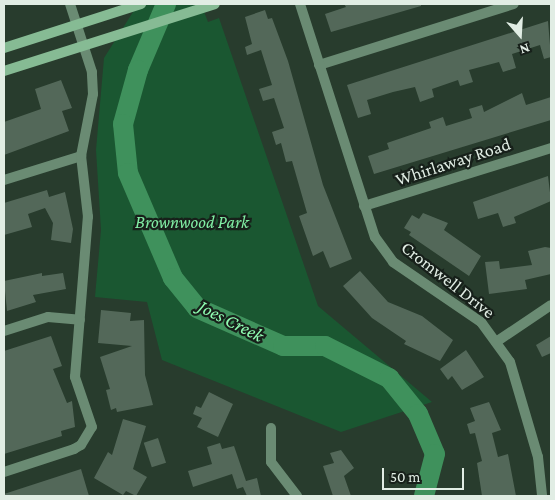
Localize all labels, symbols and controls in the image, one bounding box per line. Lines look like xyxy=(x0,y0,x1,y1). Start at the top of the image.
north arrow xyxy=(495,10,545,60)
text: N xyxy=(518,40,532,58)
street label: Whirlaway Road xyxy=(393,133,513,191)
park label: Brownwood Park xyxy=(135,211,249,233)
street label: Cromwell Drive xyxy=(397,237,499,323)
water label: Joes Creek xyxy=(194,295,268,347)
scale bar xyxy=(385,458,468,490)
text: 50 m xyxy=(390,469,420,485)

